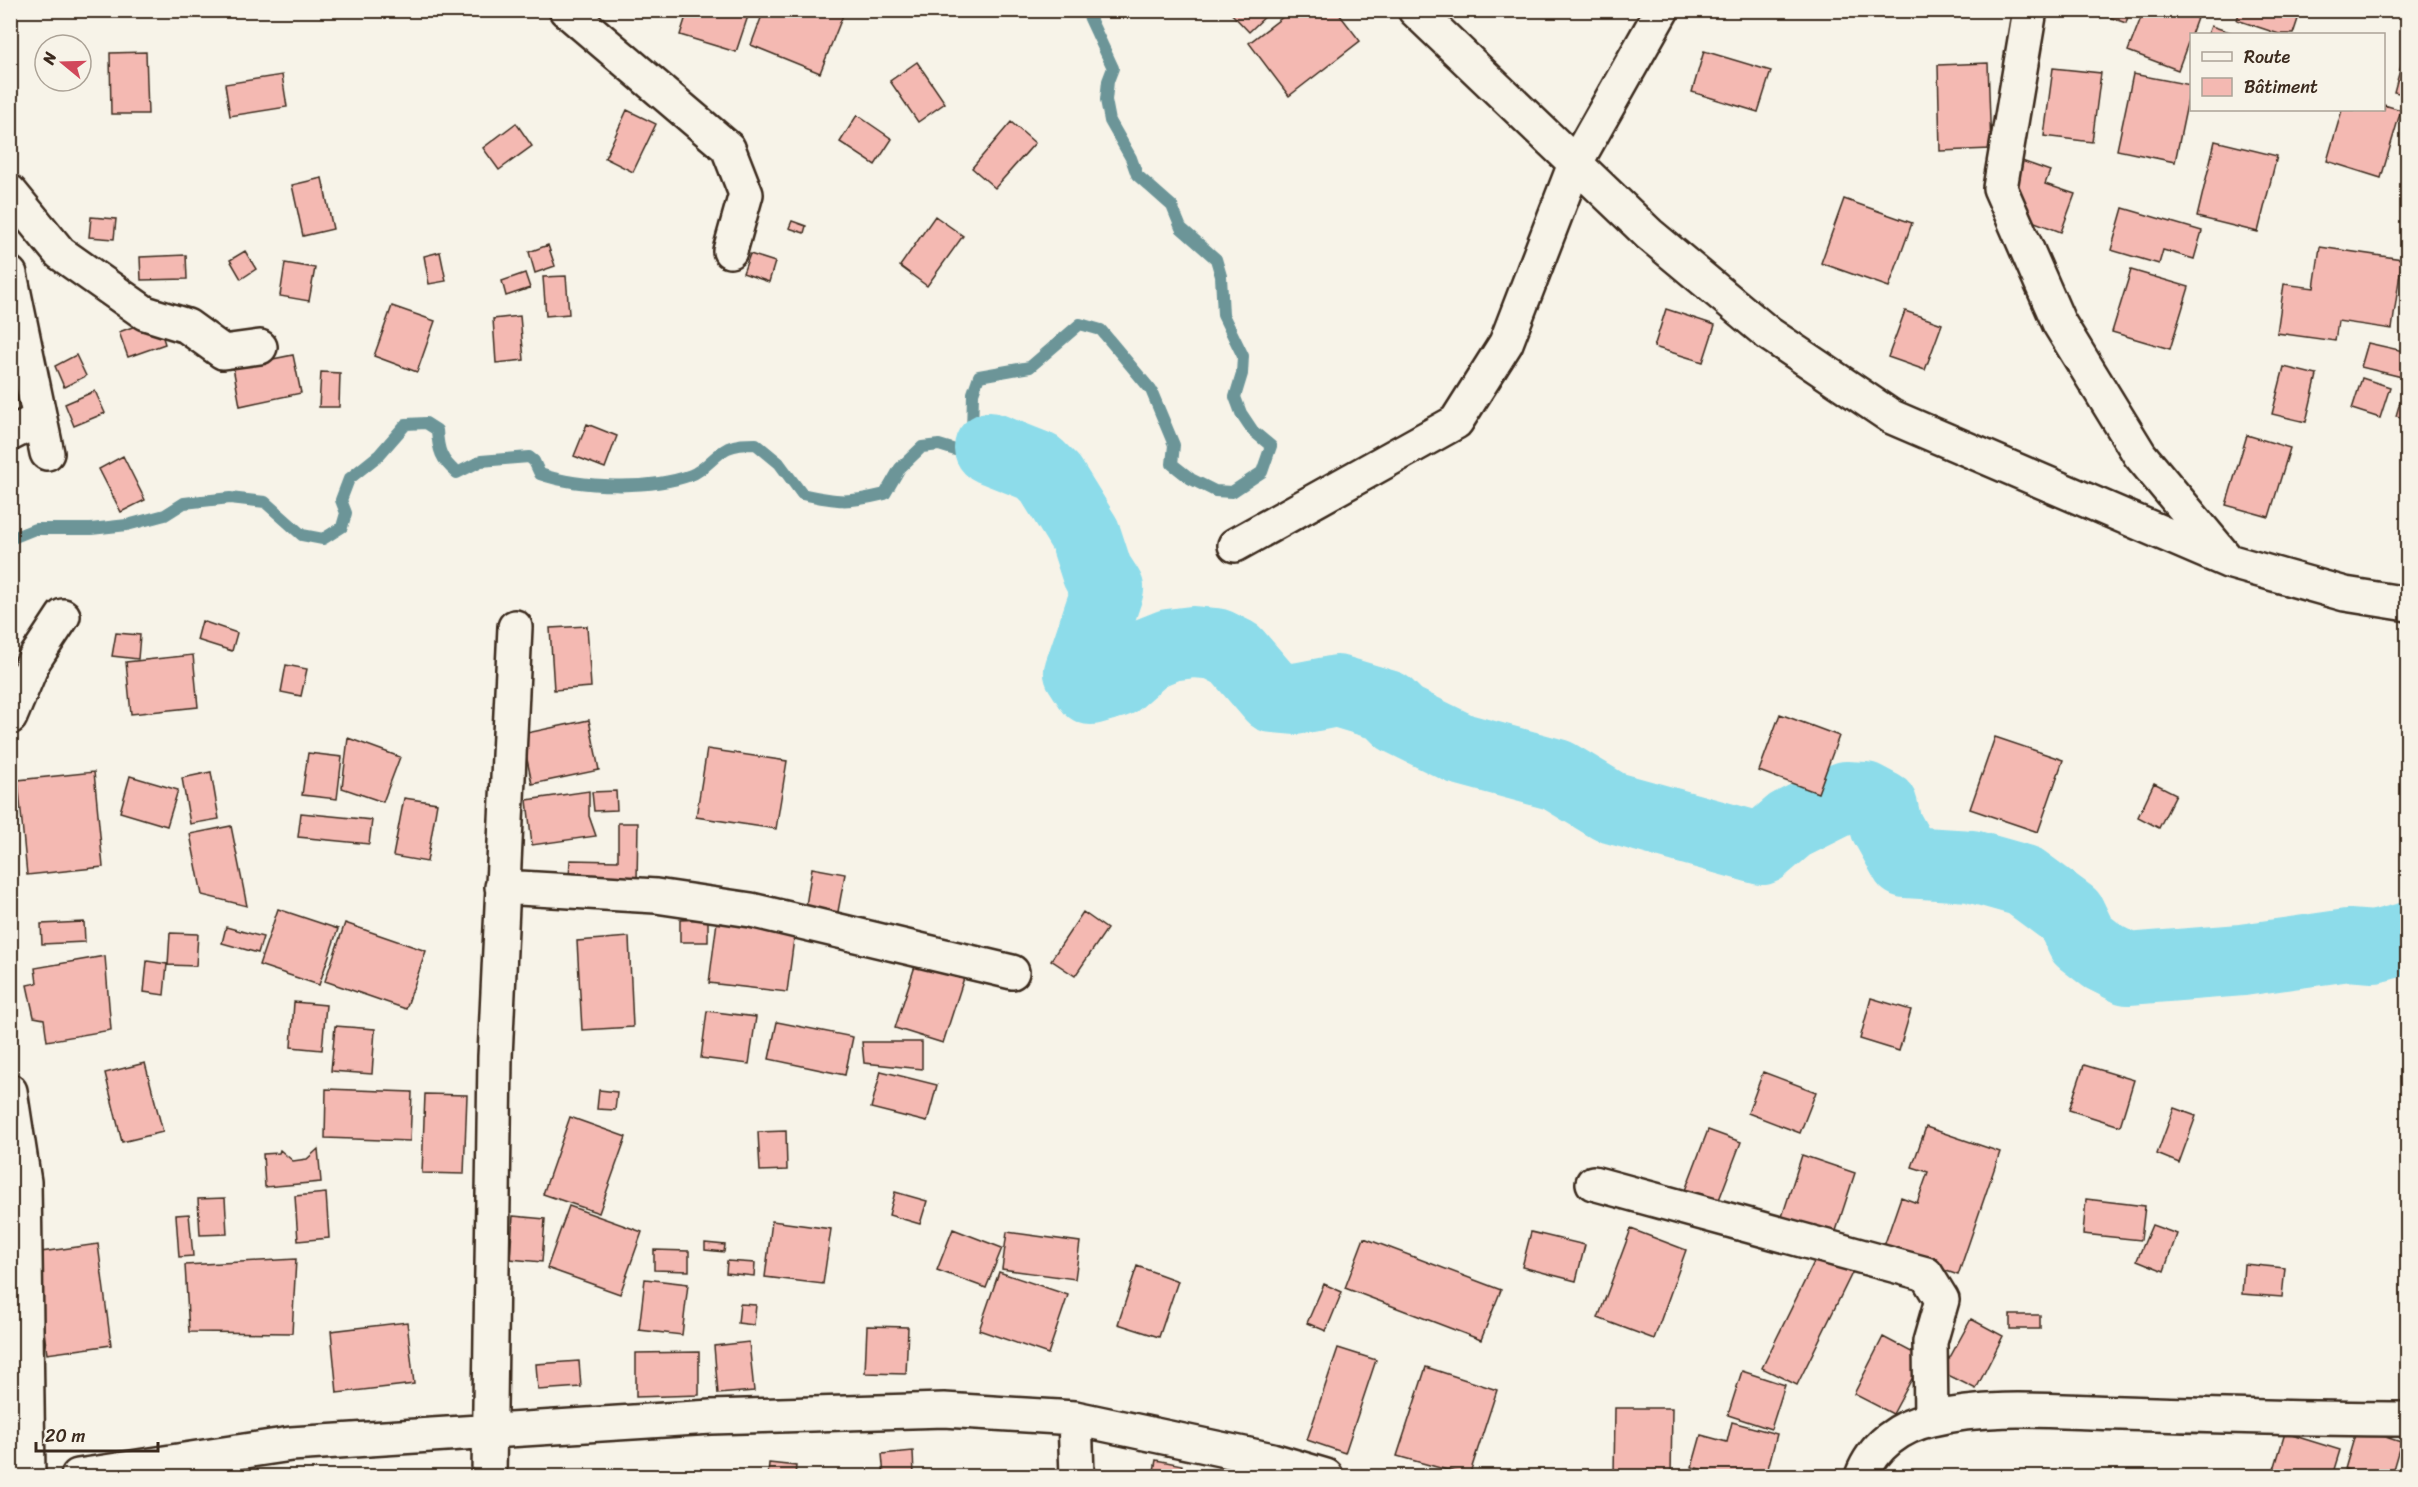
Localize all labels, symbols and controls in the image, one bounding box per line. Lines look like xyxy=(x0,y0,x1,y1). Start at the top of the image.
north arrow xyxy=(33,33,93,93)
legend xyxy=(2190,33,2385,111)
text: Route xyxy=(2244,41,2291,73)
text: N xyxy=(33,47,65,69)
text: Bâtiment xyxy=(2244,71,2318,103)
scale bar xyxy=(36,1415,158,1453)
text: 20 m xyxy=(45,1420,85,1452)

